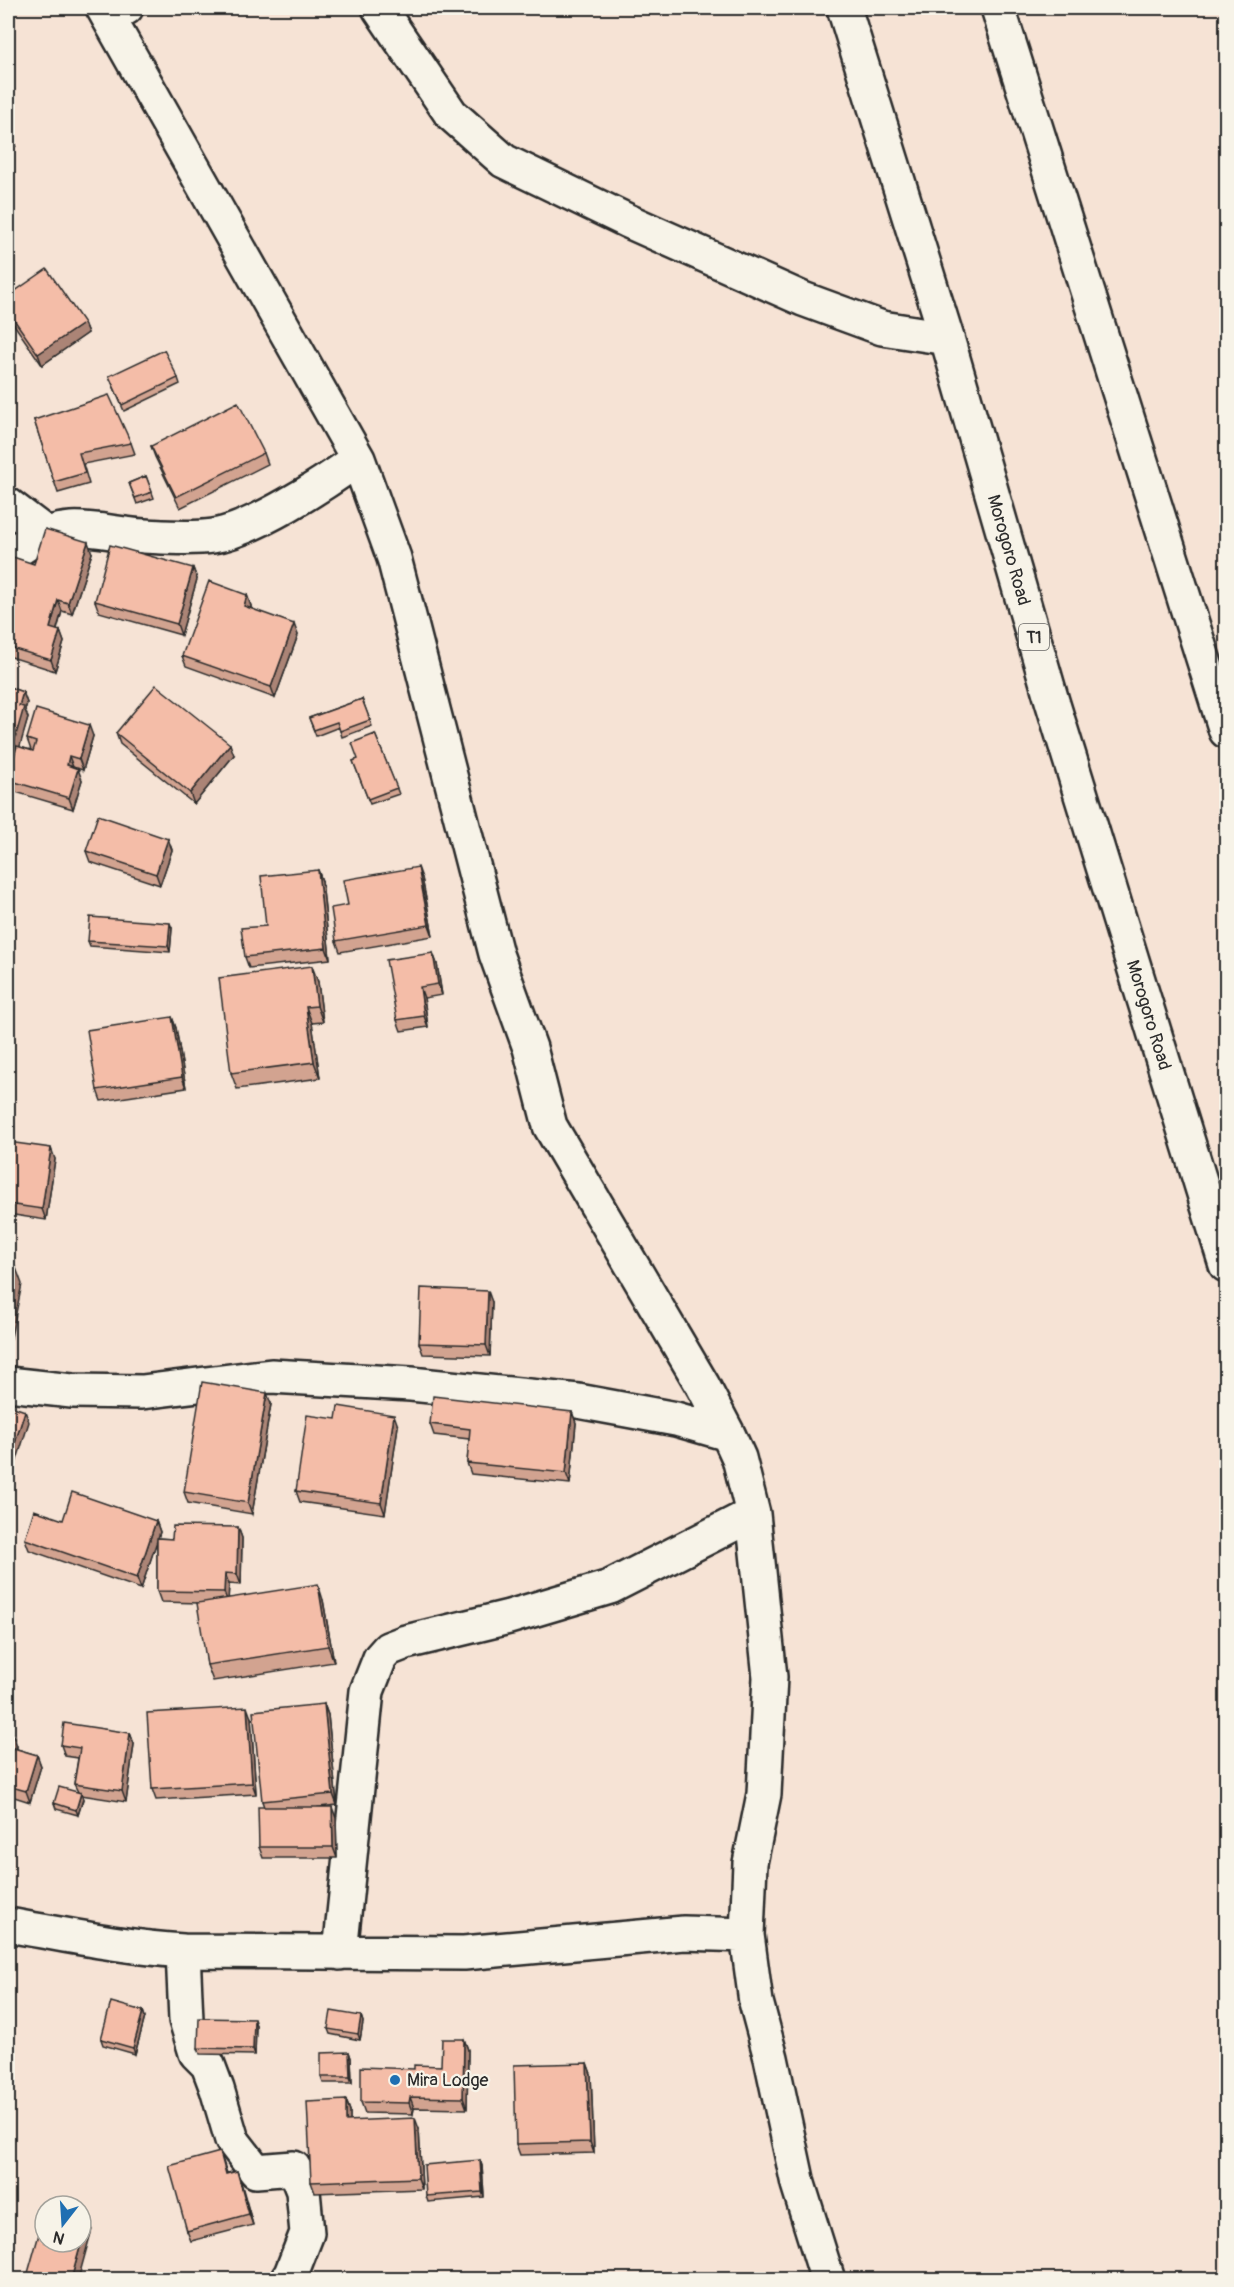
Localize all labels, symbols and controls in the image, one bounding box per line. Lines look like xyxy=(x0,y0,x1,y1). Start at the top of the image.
street label: Morogoro Road xyxy=(982,492,1035,608)
road number: T1 xyxy=(1019,624,1049,650)
street label: Morogoro Road xyxy=(1121,957,1176,1073)
place label: Mira Lodge xyxy=(407,2069,488,2092)
marker: Mira Lodge xyxy=(388,2073,402,2087)
north arrow xyxy=(33,2194,93,2254)
text: N xyxy=(51,2226,67,2249)

